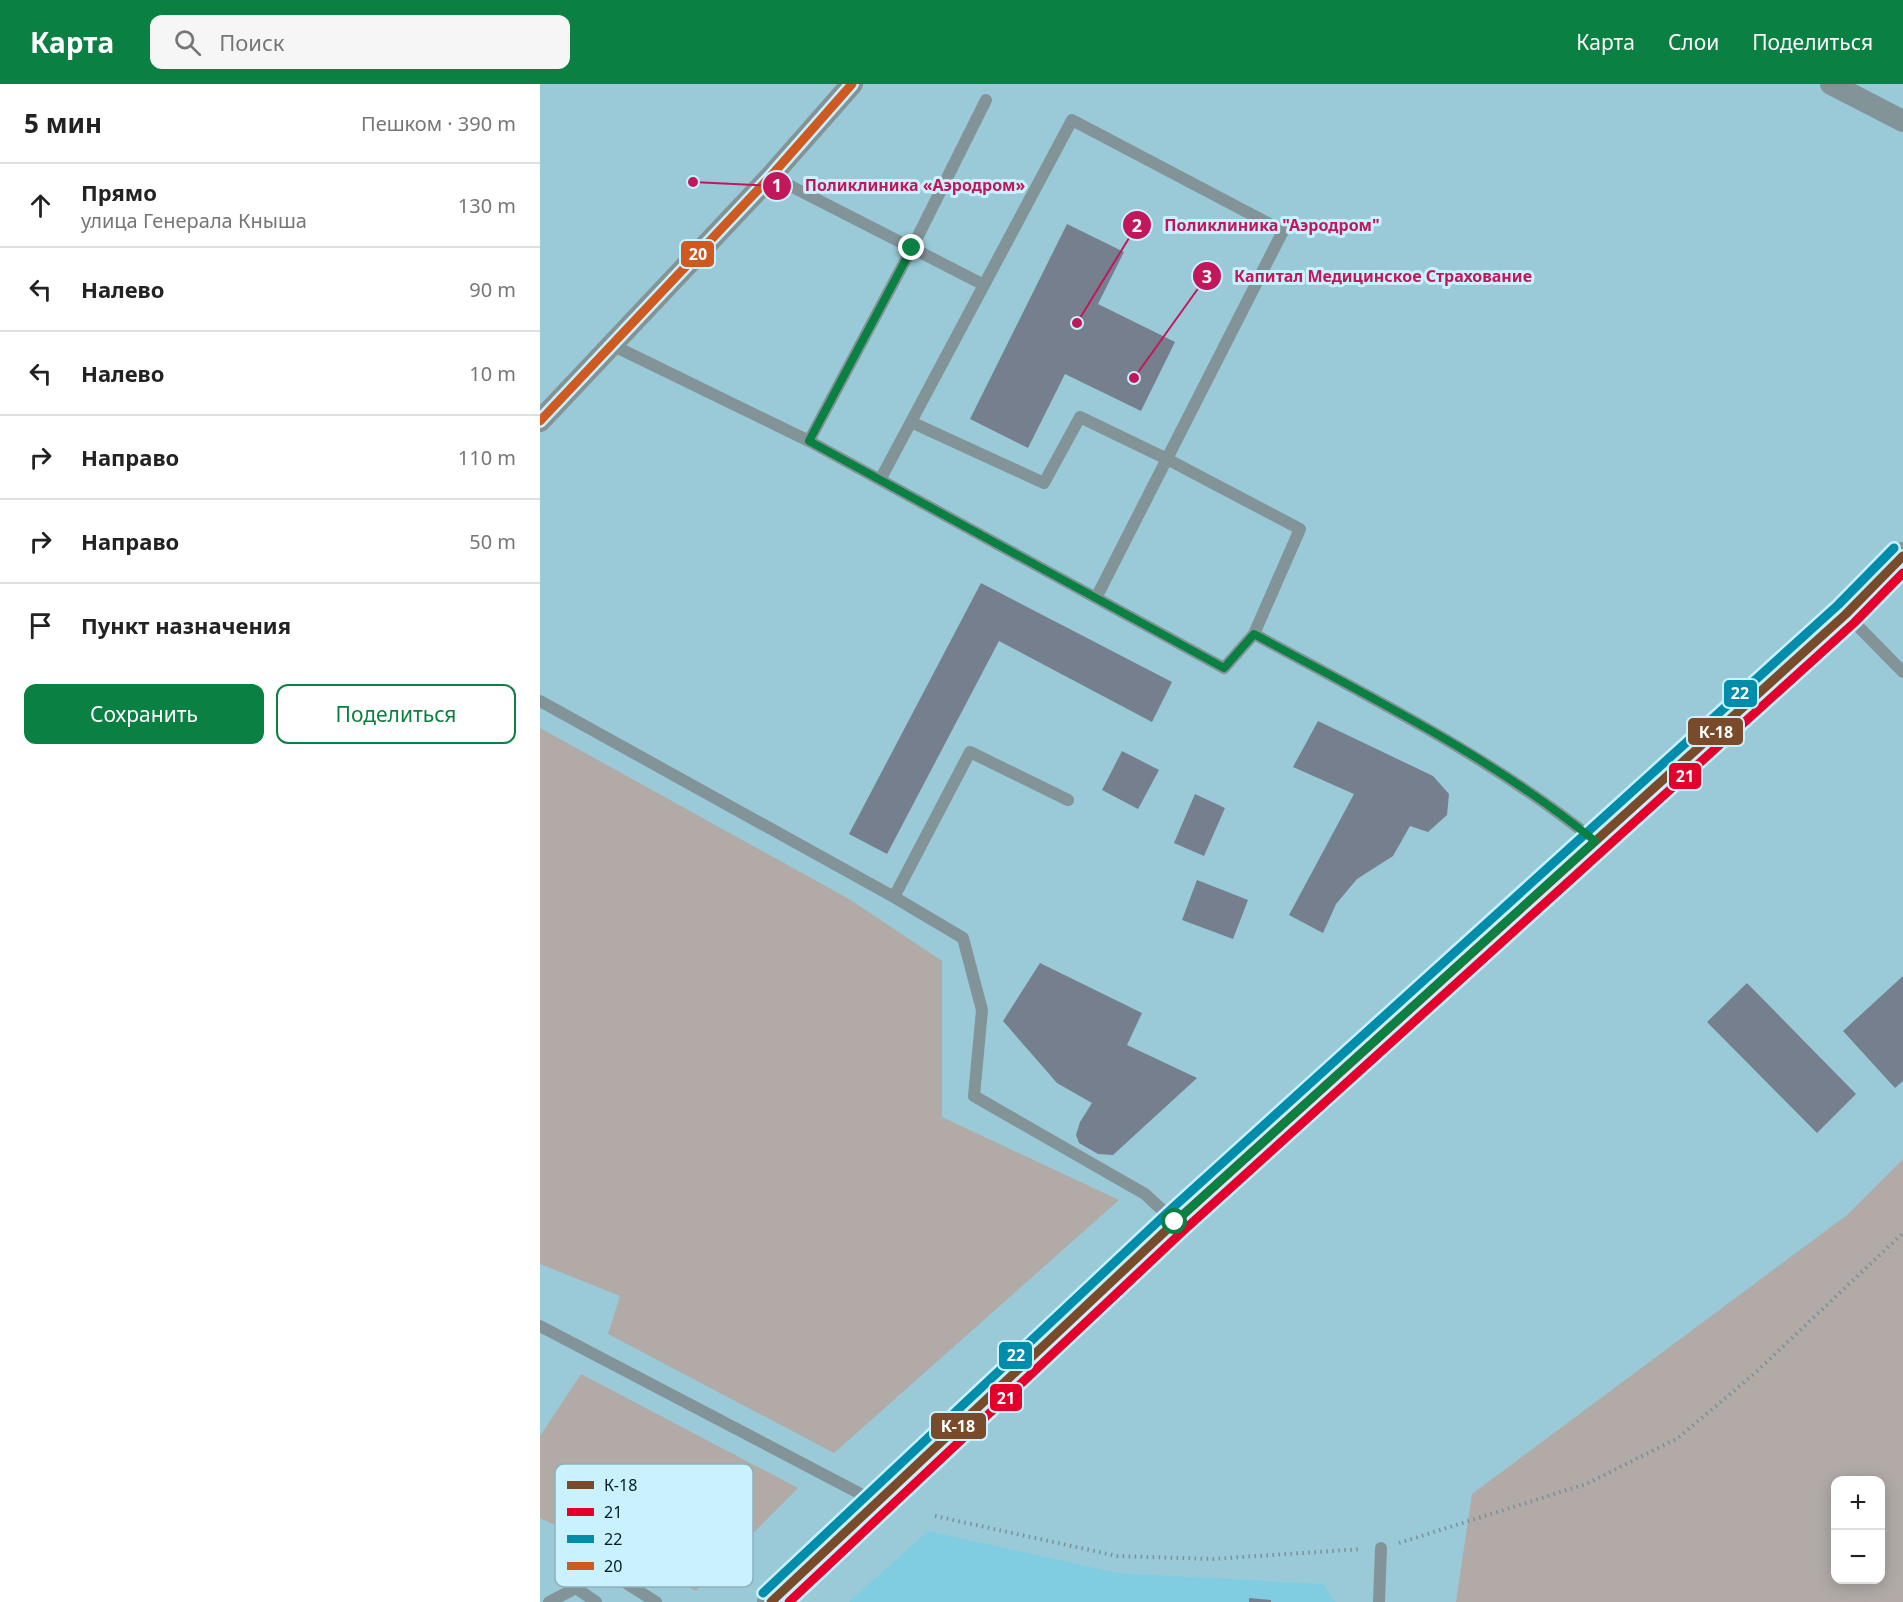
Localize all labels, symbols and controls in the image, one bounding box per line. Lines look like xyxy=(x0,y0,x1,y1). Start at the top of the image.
search box xyxy=(150,15,570,69)
text: Карта xyxy=(30,23,114,61)
icon: search xyxy=(171,26,204,59)
text: Поиск xyxy=(219,27,285,57)
text: Карта xyxy=(1576,28,1635,56)
text: Слои xyxy=(1668,28,1719,56)
text: Поделиться xyxy=(1752,28,1873,56)
text: 5 мин xyxy=(24,105,102,141)
text: Пешком · 390 m xyxy=(361,110,516,137)
callout: Поликлиника «Аэродром» xyxy=(762,169,1037,203)
text: 1 xyxy=(772,173,782,197)
text: Поликлиника «Аэродром» xyxy=(805,174,1025,196)
text: Прямо xyxy=(81,177,157,207)
icon: ahead xyxy=(24,189,57,222)
text: 130 m xyxy=(458,192,516,219)
text: улица Генерала Кныша xyxy=(81,207,307,234)
callout: Поликлиника "Аэродром" xyxy=(1122,208,1391,242)
text: 2 xyxy=(1132,213,1142,237)
text: Поликлиника "Аэродром" xyxy=(1164,214,1380,236)
route end xyxy=(898,234,924,260)
line badge: 20 xyxy=(680,240,715,268)
text: 20 xyxy=(689,243,707,265)
callout: Капитал Медицинское Страхование xyxy=(1192,259,1544,293)
text: 3 xyxy=(1202,264,1212,288)
text: Капитал Медицинское Страхование xyxy=(1234,265,1532,287)
icon: left xyxy=(24,273,57,306)
text: Налево xyxy=(81,274,164,304)
text: 90 m xyxy=(469,276,516,303)
icon: left xyxy=(24,357,57,390)
text: Налево xyxy=(81,358,164,388)
text: 10 m xyxy=(469,360,516,387)
icon: right xyxy=(24,441,57,474)
text: Направо xyxy=(81,442,179,472)
text: 110 m xyxy=(458,444,516,471)
icon: right xyxy=(24,525,57,558)
text: Направо xyxy=(81,526,179,556)
text: 50 m xyxy=(469,528,516,555)
icon: arrive xyxy=(24,609,57,642)
text: Пункт назначения xyxy=(81,610,291,640)
line badge: 22 xyxy=(1723,679,1758,708)
text: 22 xyxy=(1731,682,1749,704)
button: Сохранить xyxy=(24,684,264,744)
button: Поделиться xyxy=(276,684,516,744)
line badge: К-18 xyxy=(1687,717,1744,746)
text: К-18 xyxy=(1699,721,1733,743)
line badge: 21 xyxy=(1668,762,1702,790)
text: 21 xyxy=(1676,765,1694,787)
route start xyxy=(1161,1208,1187,1234)
line badge: 22 xyxy=(998,1341,1033,1370)
text: 22 xyxy=(1007,1344,1025,1366)
line badge: 21 xyxy=(989,1383,1023,1412)
text: 21 xyxy=(997,1387,1015,1409)
line badge: К-18 xyxy=(930,1412,987,1440)
text: К-18 xyxy=(941,1415,975,1437)
legend xyxy=(555,1464,753,1587)
text: К-18 xyxy=(604,1474,637,1496)
map controls xyxy=(1831,1476,1885,1584)
button: + xyxy=(1831,1476,1885,1530)
text: 21 xyxy=(604,1501,622,1523)
text: 22 xyxy=(604,1528,622,1550)
button: − xyxy=(1831,1530,1885,1584)
text: 20 xyxy=(604,1555,622,1577)

